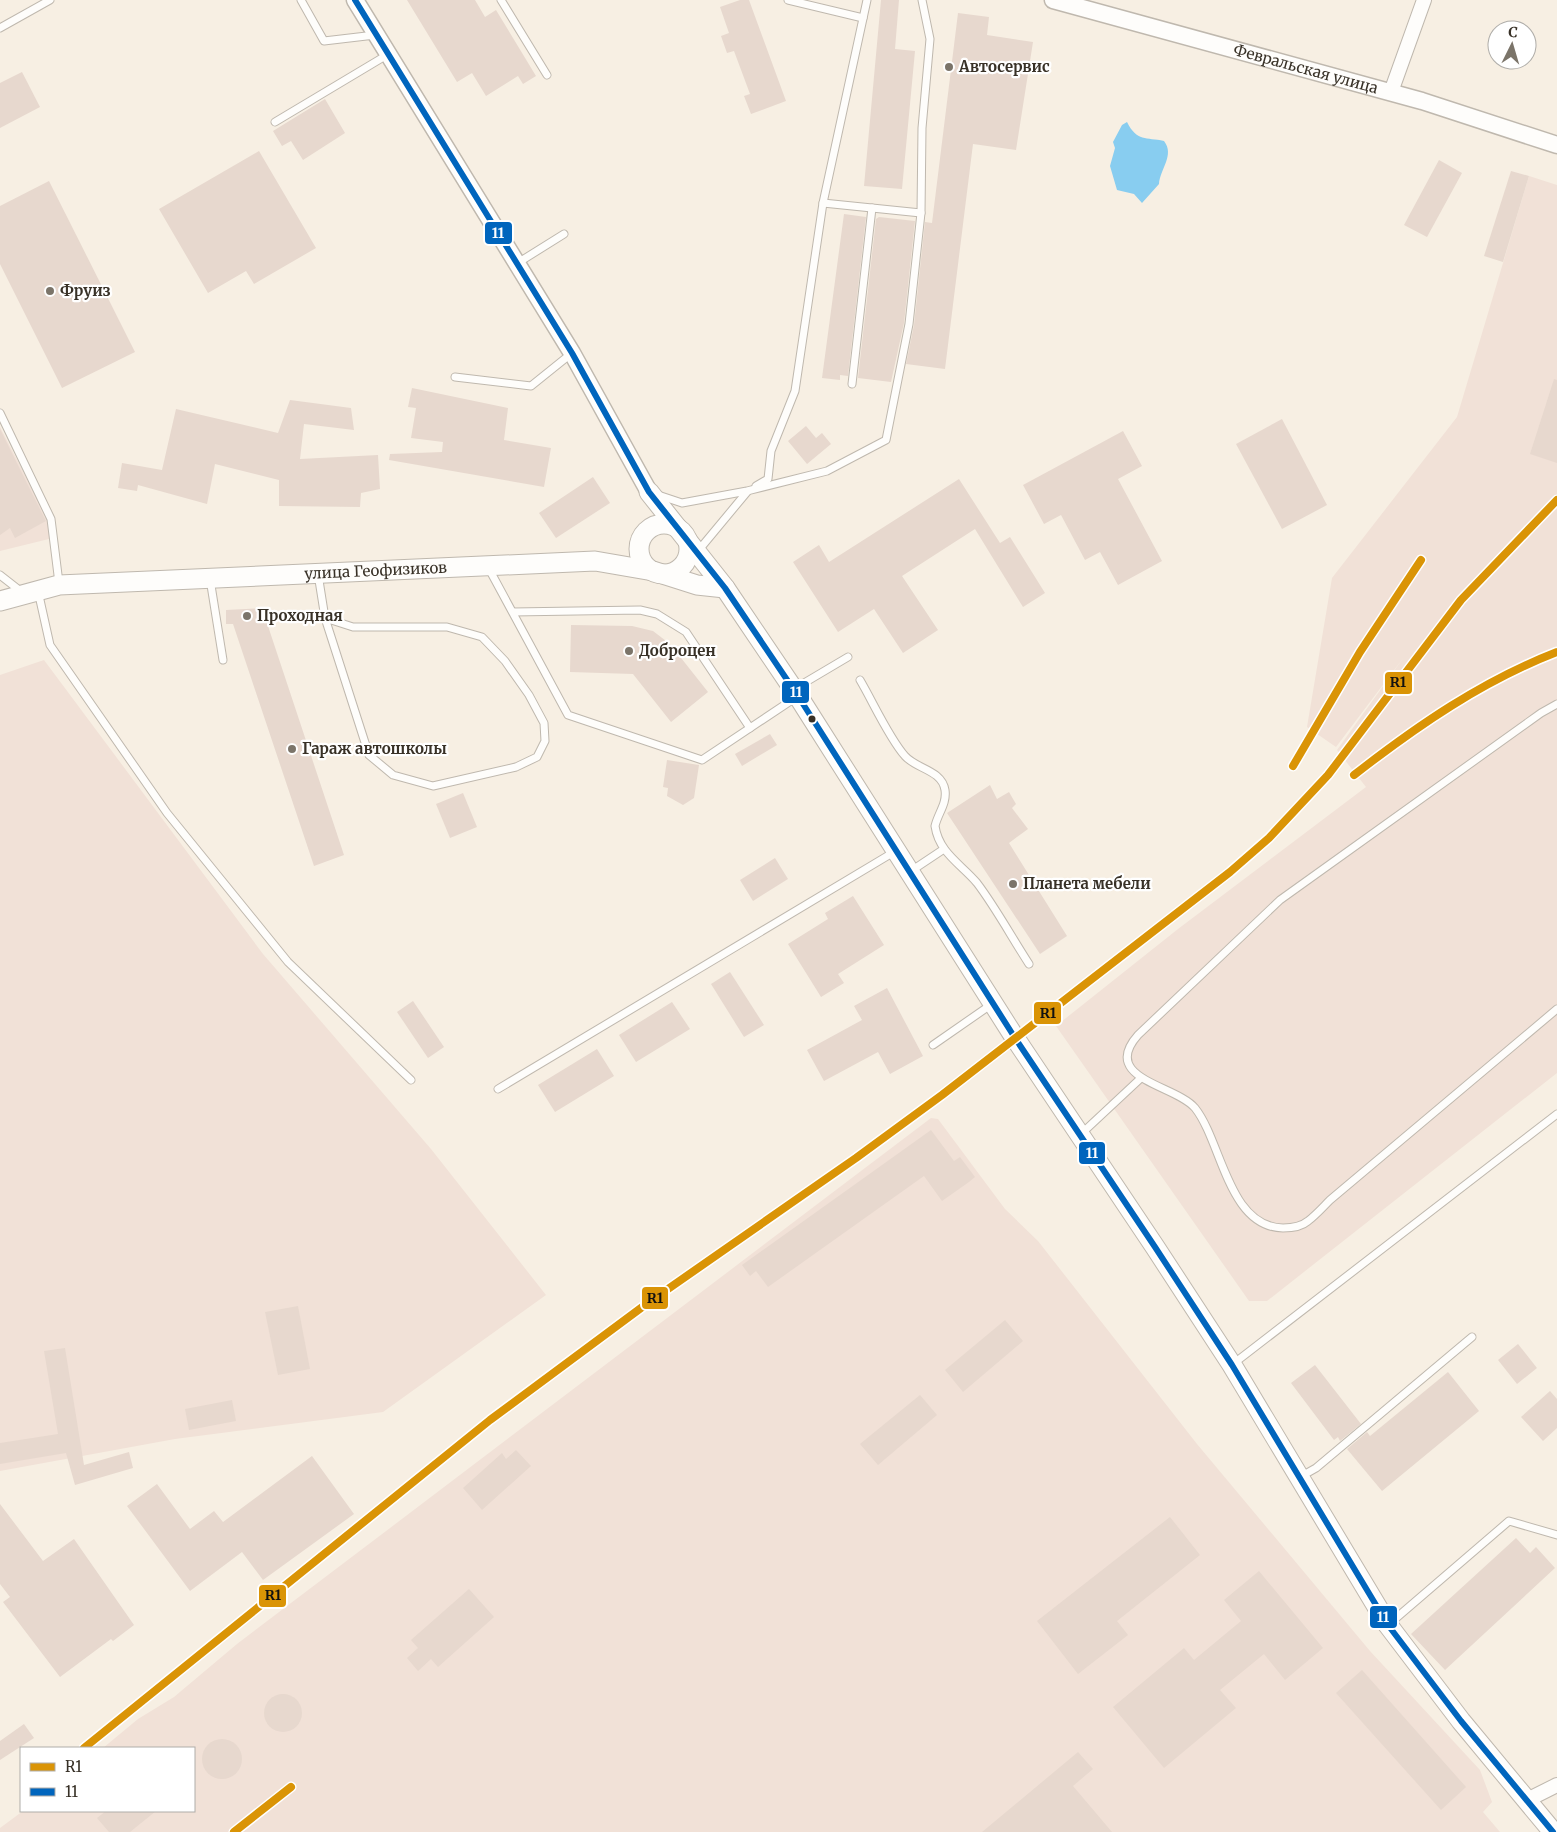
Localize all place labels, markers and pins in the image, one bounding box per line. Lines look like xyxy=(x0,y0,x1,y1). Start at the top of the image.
place label: Автосервис xyxy=(958,57,1050,76)
marker: Автосервис xyxy=(943,61,955,73)
place label: Фруиз xyxy=(60,281,111,300)
marker: Фруиз xyxy=(44,285,56,297)
place label: Проходная xyxy=(257,606,343,625)
marker: Проходная xyxy=(241,610,253,622)
place label: Доброцен xyxy=(639,641,716,660)
marker: Доброцен xyxy=(623,645,635,657)
unlabelled marker xyxy=(807,714,817,724)
place label: Гараж автошколы xyxy=(302,739,447,758)
marker: Гараж автошколы xyxy=(286,743,298,755)
place label: Планета мебели xyxy=(1023,874,1151,893)
marker: Планета мебели xyxy=(1007,878,1019,890)

